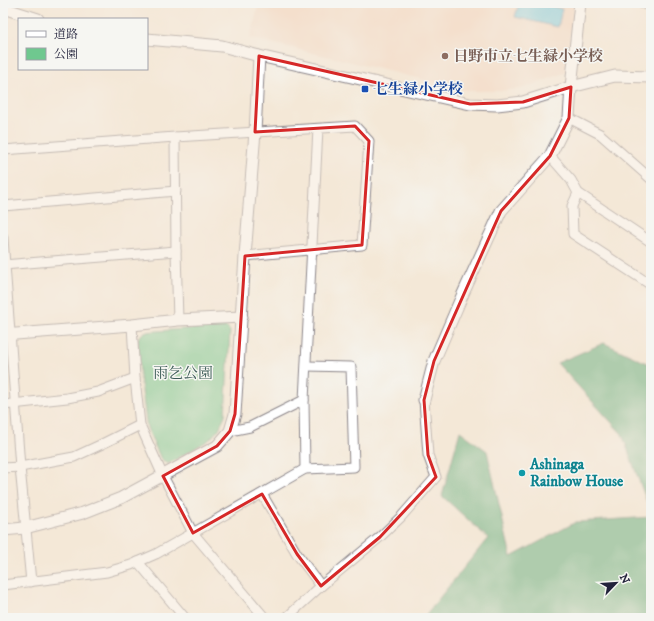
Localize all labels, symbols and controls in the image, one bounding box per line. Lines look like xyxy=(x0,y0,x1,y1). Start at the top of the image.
legend xyxy=(18,18,148,70)
text: 道路 xyxy=(54,27,78,42)
text: 公園 xyxy=(54,47,78,62)
place label: 日野市立七生緑小学校 xyxy=(453,47,603,66)
marker: 日野市立七生緑小学校 xyxy=(440,51,450,61)
place label: 七生緑小学校 xyxy=(373,80,463,99)
marker: 七生緑小学校 xyxy=(360,84,370,94)
park label: 雨乞公園 xyxy=(153,364,213,383)
place label: Ashinaga Rainbow House xyxy=(529,455,624,491)
marker: Ashinaga Rainbow House xyxy=(517,468,527,478)
north arrow xyxy=(596,563,636,603)
text: N xyxy=(616,572,632,586)

